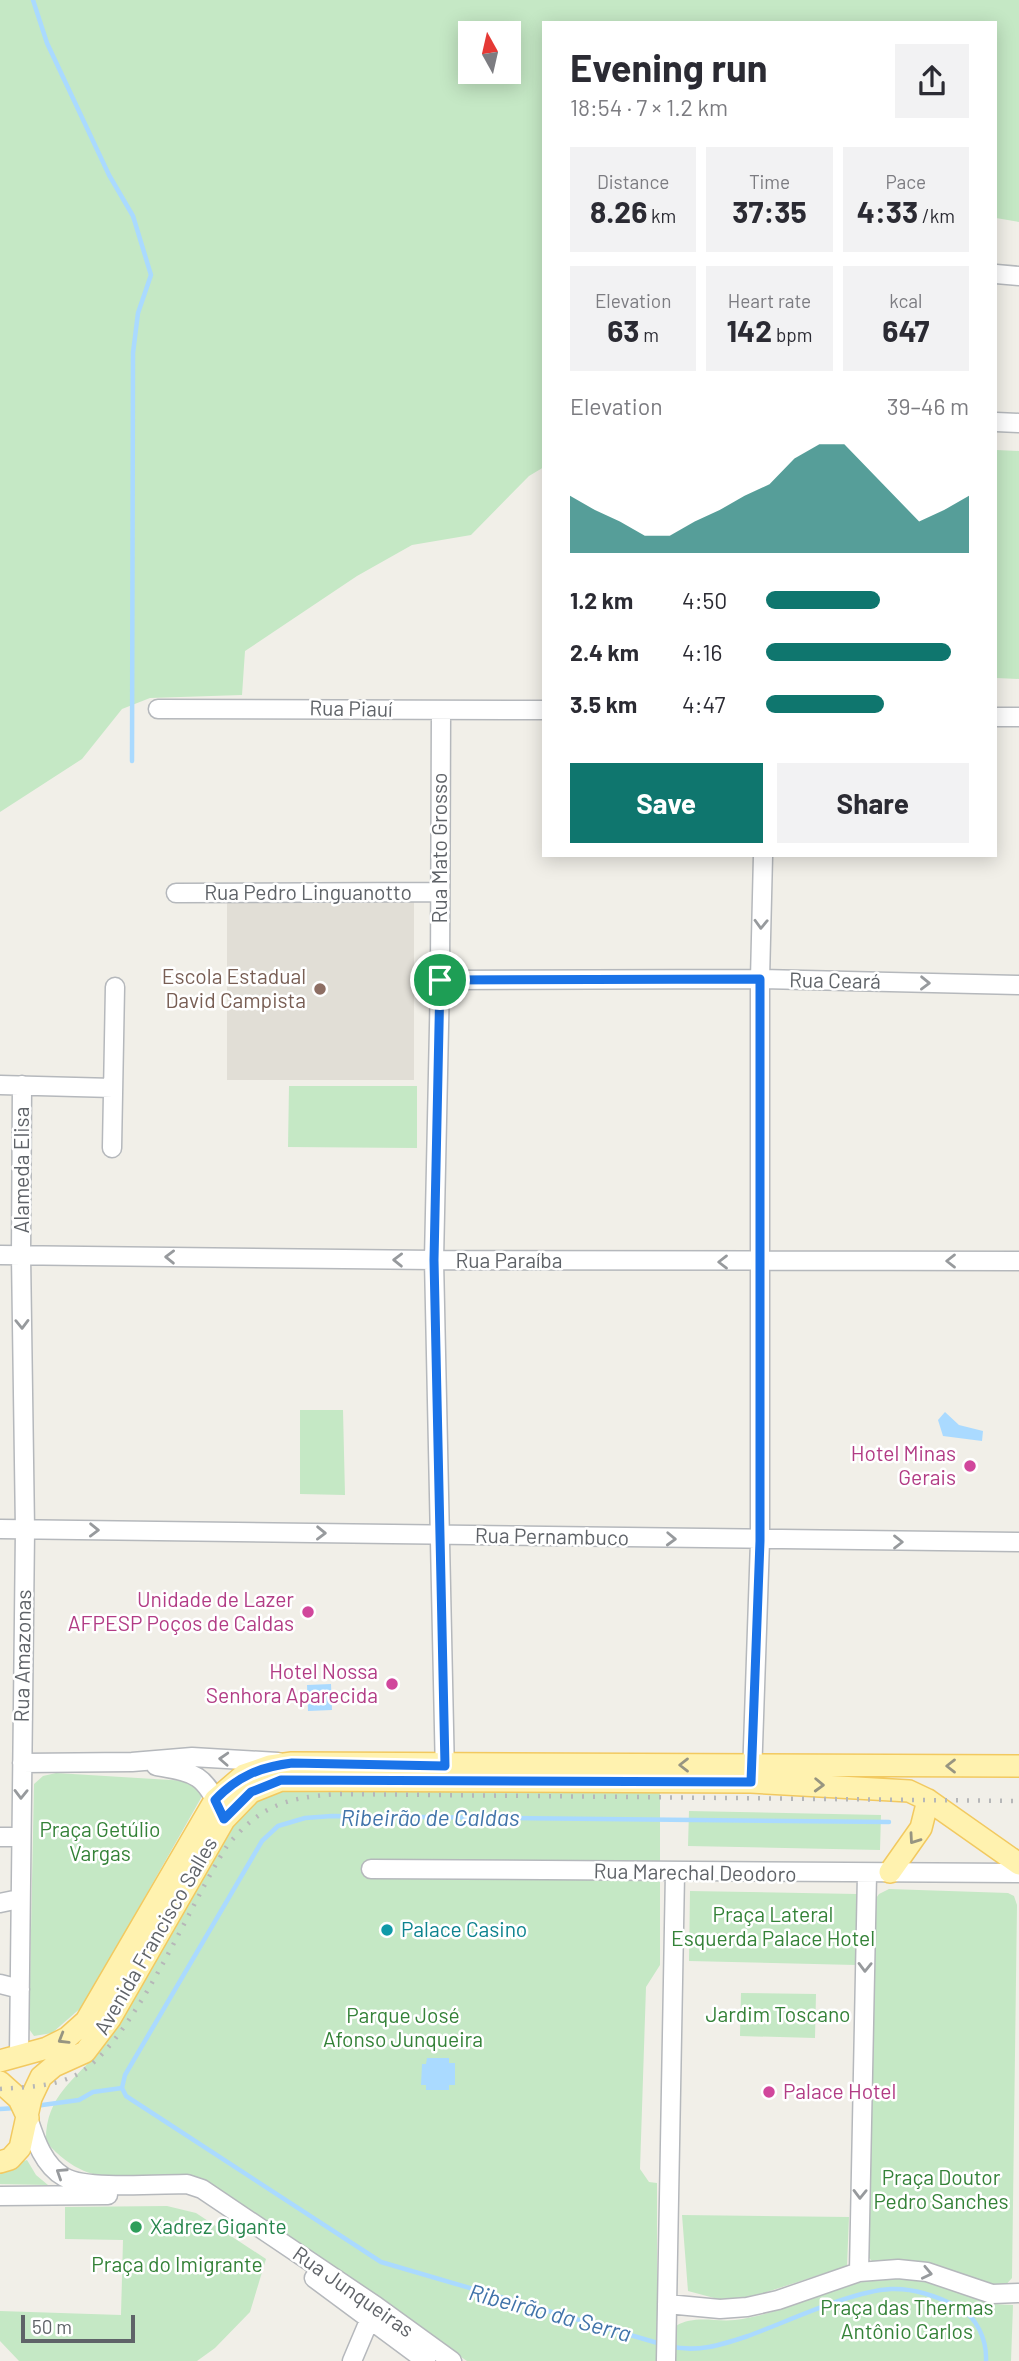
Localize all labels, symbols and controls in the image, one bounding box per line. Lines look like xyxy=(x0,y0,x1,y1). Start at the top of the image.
north arrow xyxy=(458,21,522,84)
map controls xyxy=(458,21,521,84)
text: Evening run xyxy=(570,44,768,90)
button: share xyxy=(895,44,969,118)
text: 18:54 · 7 × 1.2 km xyxy=(570,93,728,121)
text: Distance xyxy=(597,170,669,193)
text: Time xyxy=(749,170,790,193)
text: Pace xyxy=(885,170,926,193)
text: 8.26 xyxy=(590,193,647,229)
text: 37:35 xyxy=(732,193,807,229)
text: 4:33 xyxy=(857,193,918,229)
text: km xyxy=(647,204,676,227)
text: /km xyxy=(918,204,955,227)
text: Elevation xyxy=(595,289,671,312)
text: Heart rate xyxy=(728,289,811,312)
text: kcal xyxy=(889,289,922,312)
text: 63 xyxy=(607,312,640,348)
text: 142 xyxy=(727,312,772,348)
text: 647 xyxy=(882,312,929,348)
text: m xyxy=(640,323,659,346)
text: bpm xyxy=(772,323,812,346)
text: Elevation xyxy=(570,392,663,420)
text: 39–46 m xyxy=(887,392,969,420)
text: 1.2 km xyxy=(570,586,633,614)
text: 4:50 xyxy=(682,586,727,614)
text: 2.4 km xyxy=(570,638,639,666)
text: 4:16 xyxy=(682,638,722,666)
text: 3.5 km xyxy=(570,690,637,718)
text: 4:47 xyxy=(682,690,725,718)
street label: Rua Piauí xyxy=(309,694,393,721)
button: Save xyxy=(570,763,763,843)
button: Share xyxy=(777,763,969,843)
street label: Rua Mato Grosso xyxy=(426,773,451,923)
street label: Rua Pedro Linguanotto xyxy=(204,879,412,904)
one-way arrow xyxy=(753,919,769,930)
pin xyxy=(410,950,470,1010)
icon: arrive xyxy=(421,961,459,999)
place label: Escola Estadual David Campista xyxy=(162,963,306,1012)
street label: Rua Ceará xyxy=(789,966,881,993)
one-way arrow xyxy=(920,975,930,991)
marker: Escola Estadual David Campista xyxy=(312,981,328,997)
street label: Alameda Elisa xyxy=(8,1107,33,1233)
street label: Rua Paraíba xyxy=(455,1247,563,1272)
one-way arrow xyxy=(165,1249,175,1265)
one-way arrow xyxy=(392,1252,403,1268)
one-way arrow xyxy=(945,1253,956,1269)
one-way arrow xyxy=(718,1254,728,1270)
one-way arrow xyxy=(14,1319,30,1329)
place label: Hotel Minas Gerais xyxy=(851,1440,956,1489)
marker: Hotel Minas Gerais xyxy=(962,1458,978,1474)
street label: Rua Pernambuco xyxy=(475,1522,629,1549)
one-way arrow xyxy=(88,1523,99,1538)
one-way arrow xyxy=(316,1526,327,1541)
one-way arrow xyxy=(666,1531,677,1547)
one-way arrow xyxy=(894,1534,904,1550)
place label: Unidade de Lazer AFPESP Poços de Caldas xyxy=(68,1586,294,1635)
street label: Rua Amazonas xyxy=(8,1589,35,1723)
marker: Unidade de Lazer AFPESP Poços de Caldas xyxy=(300,1604,316,1620)
place label: Hotel Nossa Senhora Aparecida xyxy=(206,1658,378,1707)
marker: Hotel Nossa Senhora Aparecida xyxy=(384,1676,400,1692)
one-way arrow xyxy=(219,1751,230,1766)
one-way arrow xyxy=(678,1757,689,1773)
one-way arrow xyxy=(945,1758,956,1773)
one-way arrow xyxy=(814,1777,825,1792)
one-way arrow xyxy=(13,1789,29,1800)
water label: Ribeirão de Caldas xyxy=(340,1803,520,1831)
park label: Praça Getúlio Vargas xyxy=(39,1816,161,1865)
one-way arrow xyxy=(909,1831,922,1844)
street label: Avenida Francisco Salles xyxy=(88,1832,221,2038)
street label: Rua Marechal Deodoro xyxy=(593,1857,797,1886)
park label: Praça Lateral Esquerda Palace Hotel xyxy=(671,1901,875,1950)
place label: Palace Casino xyxy=(401,1916,527,1941)
marker: Palace Casino xyxy=(379,1922,395,1938)
one-way arrow xyxy=(857,1962,873,1972)
park label: Jardim Toscano xyxy=(705,2001,851,2026)
park label: Parque José Afonso Junqueira xyxy=(323,2002,483,2051)
one-way arrow xyxy=(57,2031,70,2044)
place label: Palace Hotel xyxy=(783,2078,896,2103)
marker: Palace Hotel xyxy=(761,2084,777,2100)
park label: Praça Doutor Pedro Sanches xyxy=(873,2164,1009,2213)
one-way arrow xyxy=(56,2169,69,2182)
one-way arrow xyxy=(852,2189,868,2200)
place label: Xadrez Gigante xyxy=(150,2213,287,2238)
marker: Xadrez Gigante xyxy=(128,2219,144,2235)
street label: Rua Junqueiras xyxy=(289,2240,419,2342)
park label: Praça do Imigrante xyxy=(91,2251,263,2276)
one-way arrow xyxy=(920,2265,932,2280)
water label: Ribeirão da Serra xyxy=(466,2277,634,2347)
park label: Praça das Thermas Antônio Carlos xyxy=(820,2294,994,2343)
scale bar xyxy=(21,2312,135,2344)
text: 50 m xyxy=(32,2315,72,2338)

